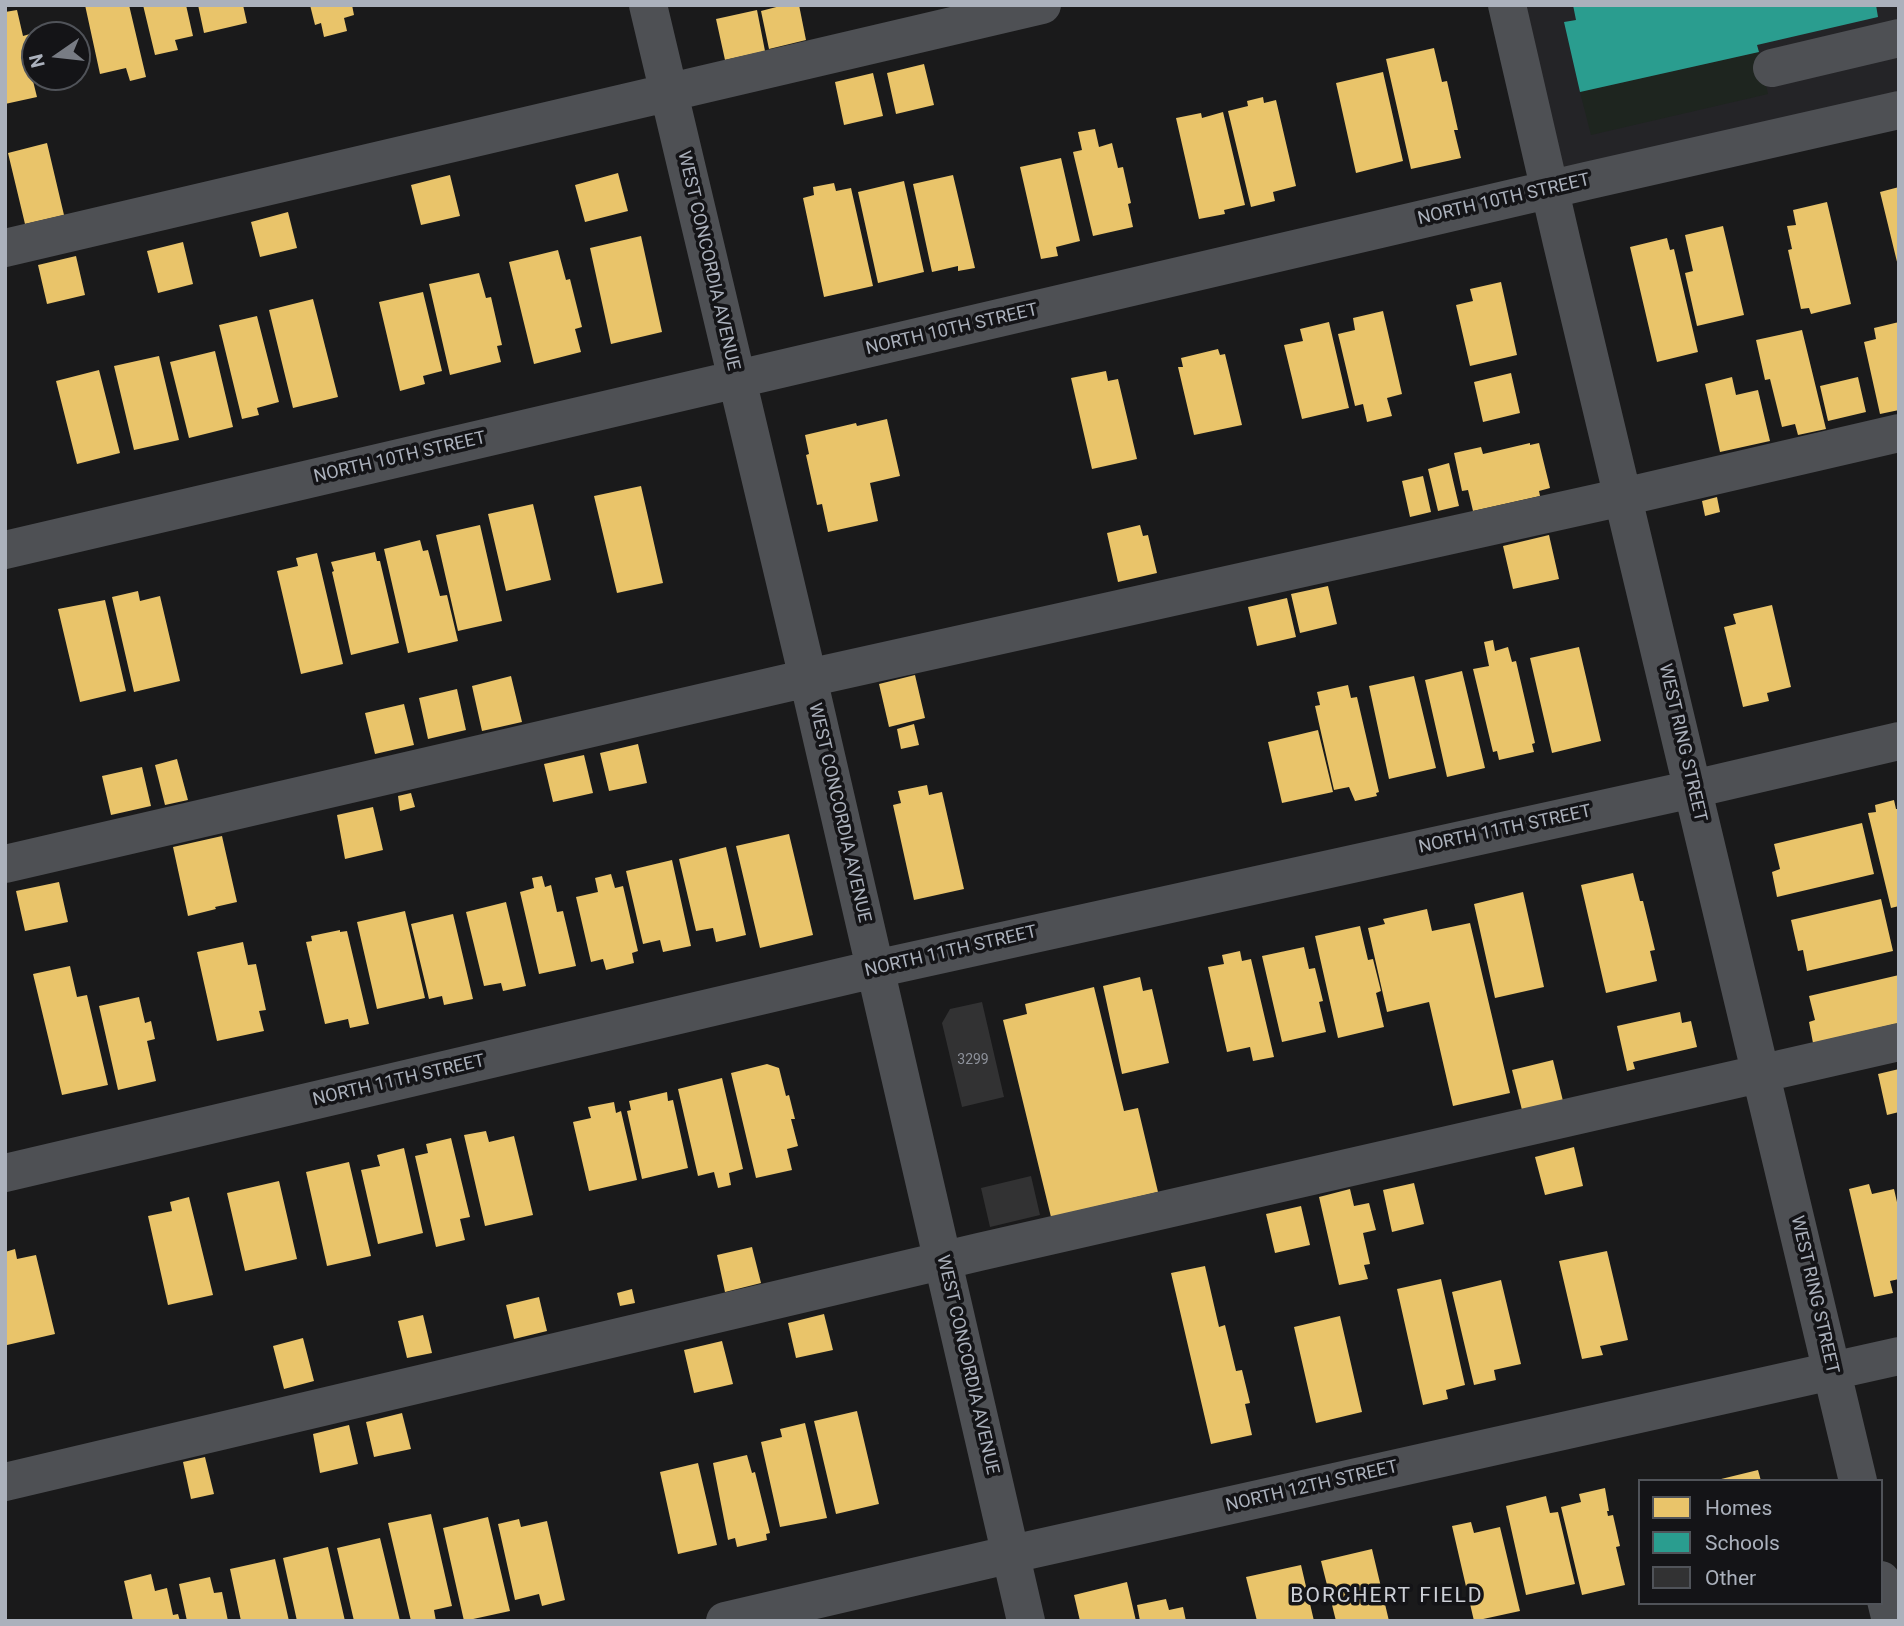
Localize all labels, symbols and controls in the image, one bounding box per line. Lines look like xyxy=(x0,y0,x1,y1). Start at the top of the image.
north arrow xyxy=(21,21,91,91)
text: N xyxy=(24,51,50,70)
street label: WEST CONCORDIA AVENUE xyxy=(672,149,744,373)
street label: NORTH 10TH STREET xyxy=(1416,170,1592,230)
street label: NORTH 10TH STREET xyxy=(864,300,1040,360)
street label: NORTH 10TH STREET xyxy=(312,428,488,488)
street label: WEST RING STREET xyxy=(1653,662,1711,824)
street label: WEST CONCORDIA AVENUE xyxy=(803,701,875,925)
street label: NORTH 11TH STREET xyxy=(1417,801,1593,859)
street label: NORTH 11TH STREET xyxy=(863,922,1039,982)
street label: NORTH 11TH STREET xyxy=(311,1051,487,1111)
house number: 3299 xyxy=(957,1052,989,1068)
street label: WEST RING STREET xyxy=(1785,1214,1843,1376)
street label: WEST CONCORDIA AVENUE xyxy=(931,1253,1003,1477)
street label: NORTH 12TH STREET xyxy=(1224,1457,1400,1517)
legend xyxy=(1638,1479,1883,1605)
text: Homes xyxy=(1705,1496,1772,1520)
text: Schools xyxy=(1705,1531,1780,1555)
text: Other xyxy=(1705,1566,1756,1590)
district label: BORCHERT FIELD xyxy=(1292,1584,1482,1610)

